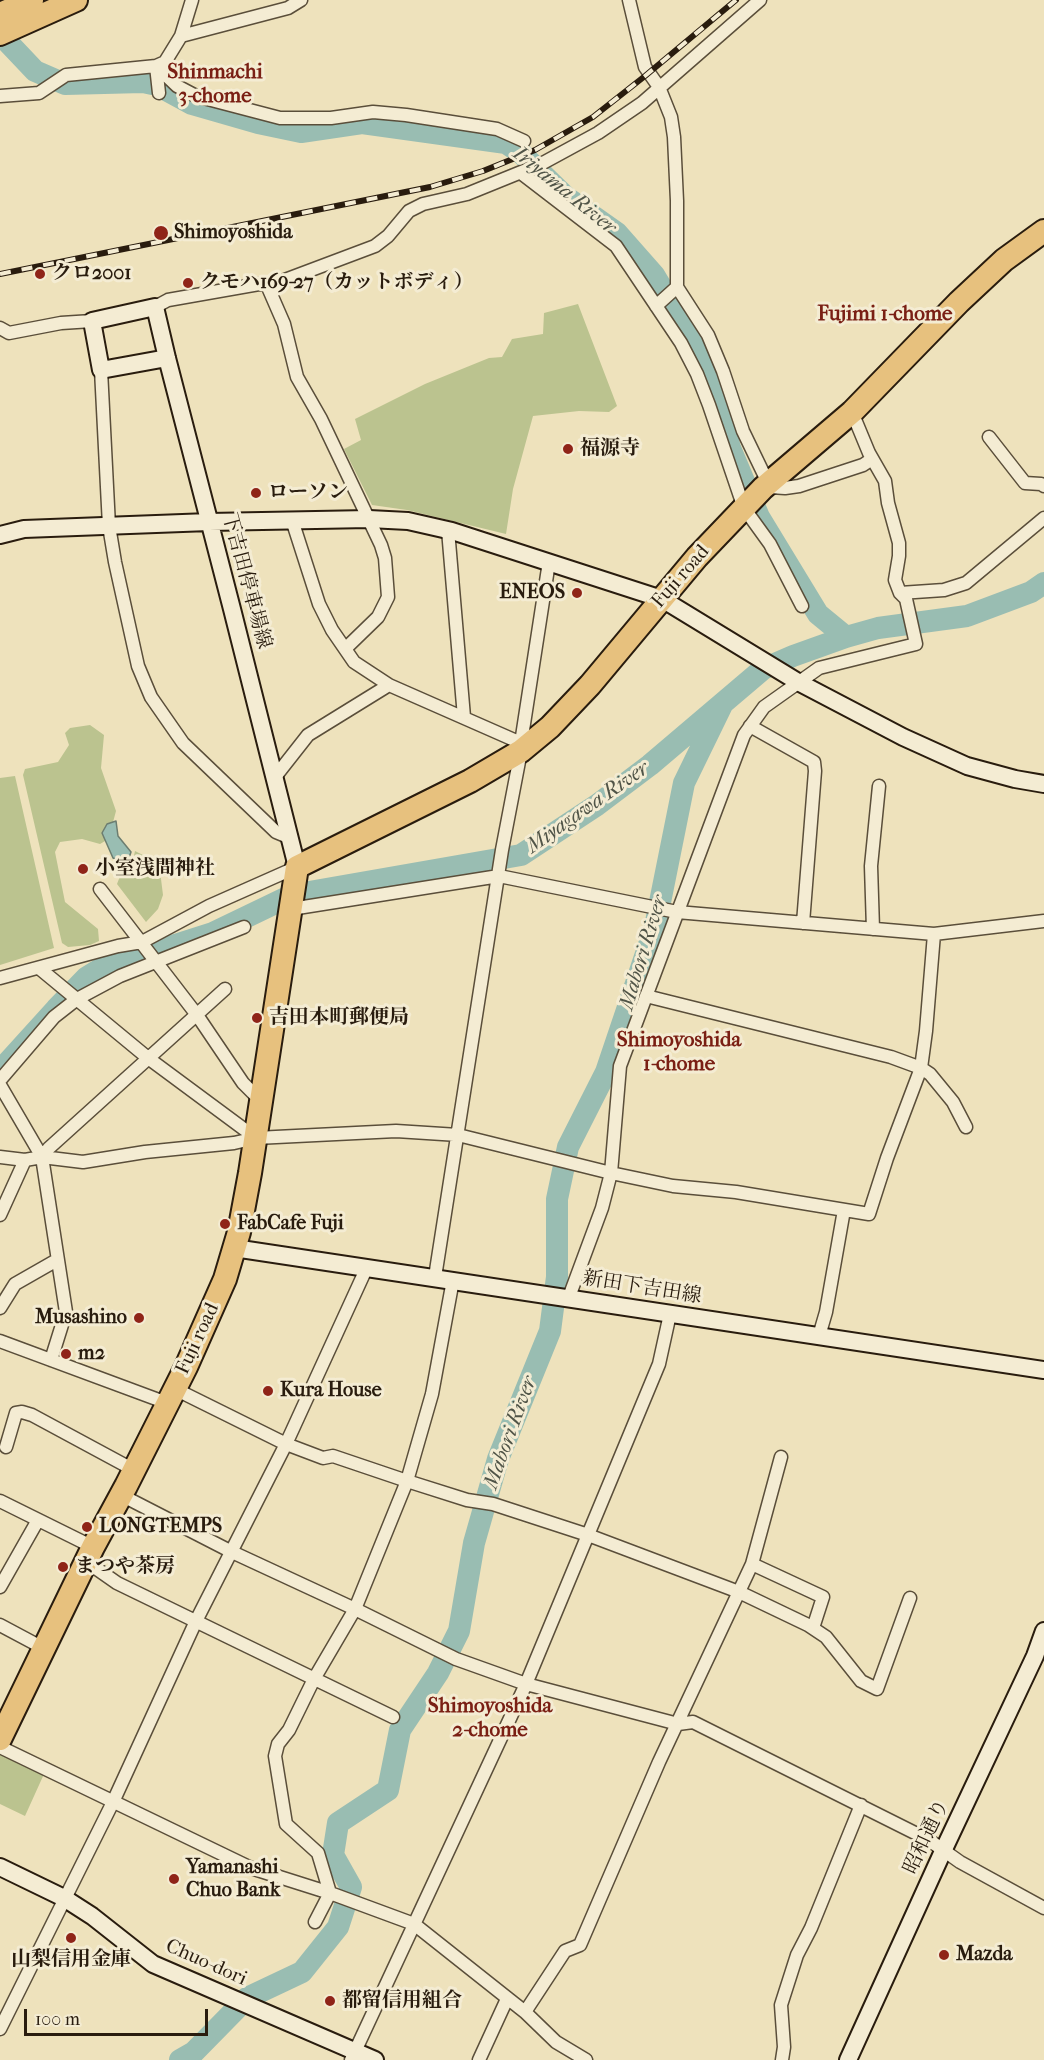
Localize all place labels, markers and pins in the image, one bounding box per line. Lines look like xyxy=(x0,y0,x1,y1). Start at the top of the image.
place label: Shimoyoshida xyxy=(174,221,292,245)
marker: Shimoyoshida xyxy=(152,224,170,242)
place label: クロ2001 xyxy=(52,262,131,286)
marker: クロ2001 xyxy=(33,267,47,281)
place label: クモハ169-27（カットボディ） xyxy=(200,271,473,295)
marker: クモハ169-27（カットボディ） xyxy=(181,276,195,290)
place label: 福源寺 xyxy=(580,437,640,461)
marker: 福源寺 xyxy=(561,442,575,456)
place label: ローソン xyxy=(268,481,348,505)
marker: ローソン xyxy=(249,486,263,500)
place label: ENEOS xyxy=(499,581,565,605)
marker: ENEOS xyxy=(570,586,584,600)
place label: 小室浅間神社 xyxy=(95,857,215,881)
marker: 小室浅間神社 xyxy=(76,862,90,876)
place label: 吉田本町郵便局 xyxy=(269,1006,409,1030)
marker: 吉田本町郵便局 xyxy=(250,1011,264,1025)
place label: FabCafe Fuji xyxy=(237,1212,344,1236)
marker: FabCafe Fuji xyxy=(218,1217,232,1231)
place label: Musashino xyxy=(35,1306,127,1330)
marker: Musashino xyxy=(132,1311,146,1325)
place label: m2 xyxy=(78,1342,105,1366)
marker: m2 xyxy=(59,1347,73,1361)
place label: Kura House xyxy=(280,1379,382,1403)
marker: Kura House xyxy=(261,1384,275,1398)
place label: LONGTEMPS xyxy=(99,1515,222,1539)
marker: LONGTEMPS xyxy=(80,1520,94,1534)
place label: まつや茶房 xyxy=(75,1555,175,1579)
marker: まつや茶房 xyxy=(56,1560,70,1574)
place label: Yamanashi Chuo Bank xyxy=(186,1856,280,1903)
marker: Yamanashi Chuo Bank xyxy=(167,1872,181,1886)
marker: 山梨信用金庫 xyxy=(64,1931,78,1945)
place label: Mazda xyxy=(956,1943,1013,1967)
place label: 山梨信用金庫 xyxy=(11,1948,131,1972)
marker: Mazda xyxy=(937,1948,951,1962)
place label: 都留信用組合 xyxy=(342,1989,462,2013)
marker: 都留信用組合 xyxy=(323,1994,337,2008)

